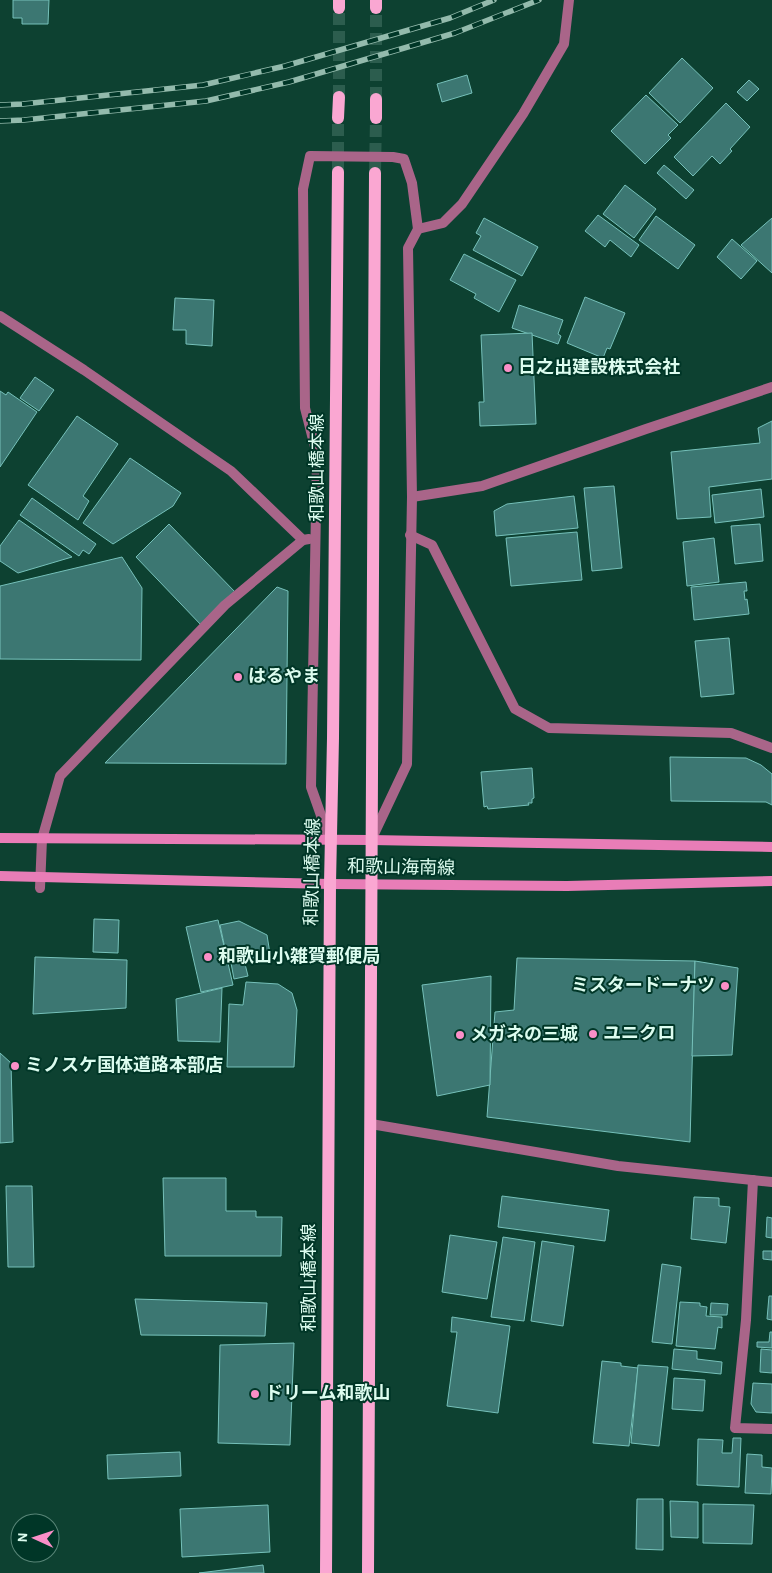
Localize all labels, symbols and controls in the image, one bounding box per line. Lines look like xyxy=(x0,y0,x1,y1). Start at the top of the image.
place label: 日之出建設株式会社 xyxy=(518,357,680,377)
marker: 日之出建設株式会社 xyxy=(502,362,514,374)
street label: 和歌山橋本線 xyxy=(307,414,327,522)
place label: はるやま xyxy=(248,667,320,686)
marker: はるやま xyxy=(232,671,244,683)
street label: 和歌山橋本線 xyxy=(301,818,323,926)
street label: 和歌山海南線 xyxy=(347,856,455,878)
place label: 和歌山小雑賀郵便局 xyxy=(218,946,380,966)
marker: 和歌山小雑賀郵便局 xyxy=(202,951,214,963)
place label: ミスタードーナツ xyxy=(571,976,715,995)
marker: ミスタードーナツ xyxy=(719,980,731,992)
place label: メガネの三城 xyxy=(470,1024,578,1044)
place label: ユニクロ xyxy=(603,1024,675,1043)
marker: ユニクロ xyxy=(587,1028,599,1040)
marker: メガネの三城 xyxy=(454,1029,466,1041)
place label: ミノスケ国体道路本部店 xyxy=(25,1055,223,1075)
marker: ミノスケ国体道路本部店 xyxy=(9,1060,21,1072)
street label: 和歌山橋本線 xyxy=(299,1224,319,1332)
place label: ドリーム和歌山 xyxy=(265,1383,390,1403)
marker: ドリーム和歌山 xyxy=(249,1388,261,1400)
north arrow xyxy=(10,1513,60,1563)
text: N xyxy=(16,1532,30,1543)

